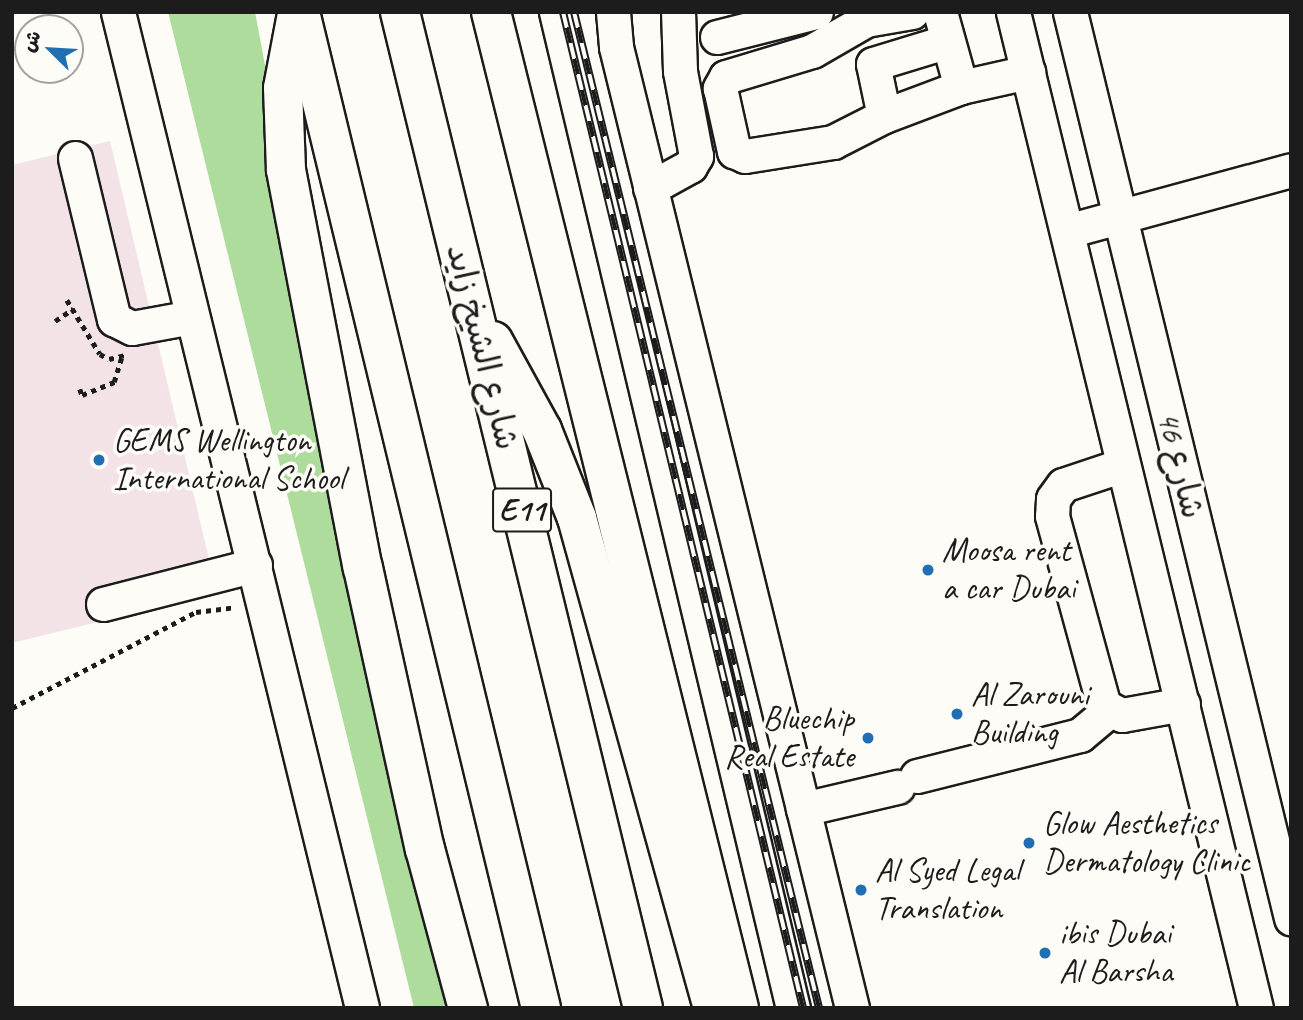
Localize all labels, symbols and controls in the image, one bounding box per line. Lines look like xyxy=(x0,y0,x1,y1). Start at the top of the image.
north arrow xyxy=(14,14,84,84)
text: ش xyxy=(16,27,47,56)
street label: شارع الشيخ زايد xyxy=(437,240,527,454)
street label: شارع 46 xyxy=(1148,407,1212,523)
place label: GEMS Wellington International School xyxy=(113,421,344,499)
marker: GEMS Wellington International School xyxy=(91,452,107,468)
road number: E11 xyxy=(490,482,554,538)
place label: Moosa rent a car Dubai xyxy=(942,531,1075,609)
marker: Moosa rent a car Dubai xyxy=(920,562,936,578)
place label: Al Zarouni Building xyxy=(971,675,1089,753)
place label: Bluechip Real Estate xyxy=(723,699,854,777)
marker: Al Zarouni Building xyxy=(949,706,965,722)
marker: Bluechip Real Estate xyxy=(860,730,876,746)
place label: Glow Aesthetics Dermatology Clinic xyxy=(1043,804,1250,882)
marker: Glow Aesthetics Dermatology Clinic xyxy=(1021,835,1037,851)
place label: Al Syed Legal Translation xyxy=(875,851,1019,929)
marker: Al Syed Legal Translation xyxy=(853,882,869,898)
place label: ibis Dubai Al Barsha xyxy=(1059,914,1172,992)
marker: ibis Dubai Al Barsha xyxy=(1037,945,1053,961)

